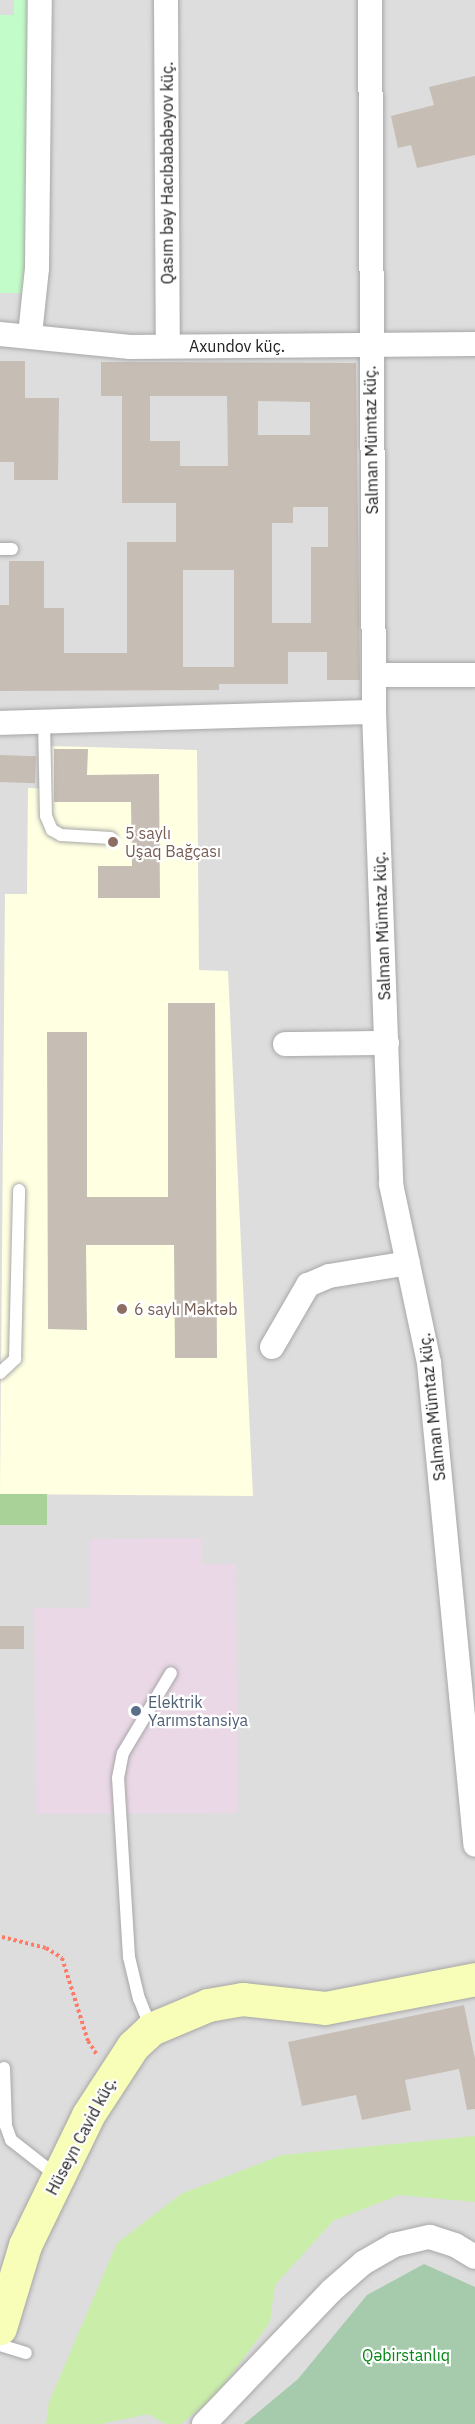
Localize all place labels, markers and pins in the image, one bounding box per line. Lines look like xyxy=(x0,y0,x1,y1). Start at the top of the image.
place label: 5 saylı Uşaq Bağçası xyxy=(125,823,221,861)
marker: 5 saylı Uşaq Bağçası xyxy=(106,835,120,849)
place label: 6 saylı Məktəb xyxy=(134,1299,237,1319)
marker: 6 saylı Məktəb xyxy=(115,1302,129,1316)
place label: Elektrik Yarımstansiya xyxy=(148,1692,248,1730)
marker: Elektrik Yarımstansiya xyxy=(129,1704,143,1718)

